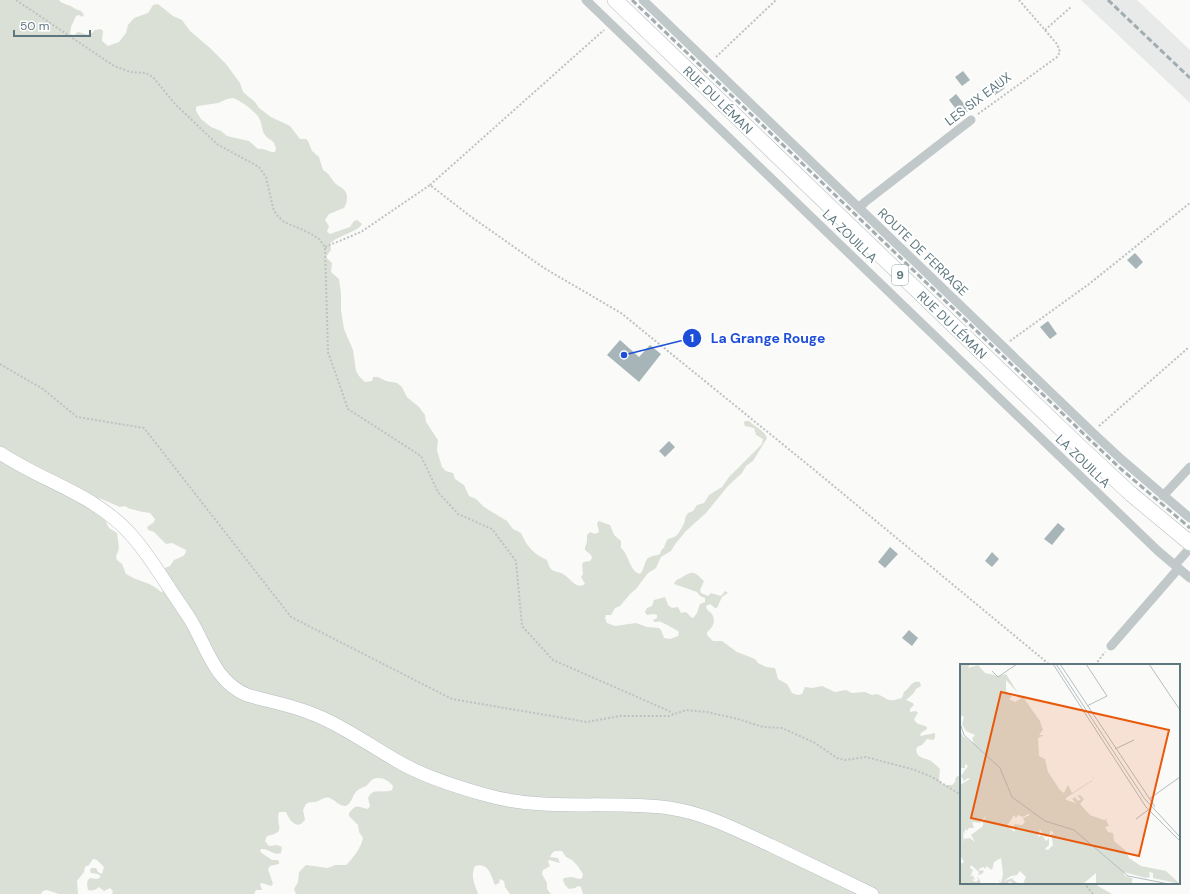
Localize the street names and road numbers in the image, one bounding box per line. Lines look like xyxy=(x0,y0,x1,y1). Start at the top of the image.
street label: RUE DU LÉMAN xyxy=(679,62,757,138)
street label: LES SIX EAUX xyxy=(941,68,1015,130)
street label: ROUTE DE FERRAGE xyxy=(874,204,972,300)
street label: LA ZOUILLA xyxy=(819,206,881,267)
road number: 9 xyxy=(892,265,908,285)
street label: RUE DU LÉMAN xyxy=(913,287,991,363)
street label: LA ZOUILLA xyxy=(1052,431,1114,492)

